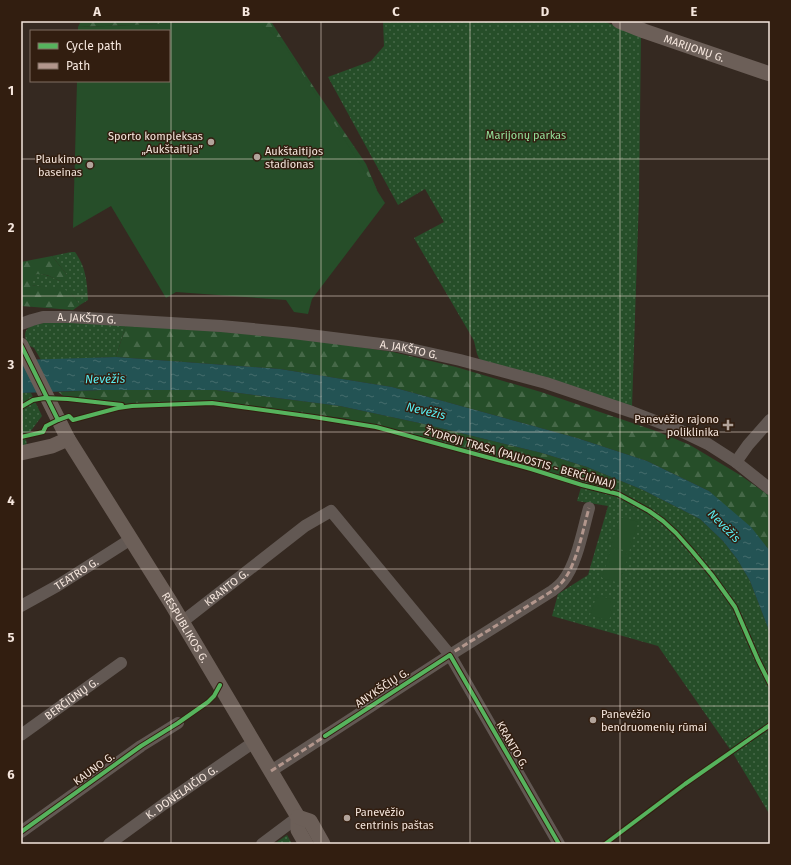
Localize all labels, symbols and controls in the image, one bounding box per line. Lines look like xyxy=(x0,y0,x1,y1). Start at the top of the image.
text: A xyxy=(92,4,101,19)
text: B xyxy=(242,4,250,19)
text: C xyxy=(392,4,400,19)
text: D xyxy=(541,4,550,19)
text: E xyxy=(691,4,698,19)
legend xyxy=(30,30,170,82)
street label: MARIJONŲ G. xyxy=(662,32,727,65)
text: Cycle path xyxy=(66,39,122,53)
text: Path xyxy=(66,59,90,73)
text: 1 xyxy=(8,83,14,98)
park label: Marijonų parkas xyxy=(486,129,566,142)
place label: Sporto kompleksas „Aukštaitija” xyxy=(108,130,203,156)
marker: Sporto kompleksas „Aukštaitija” xyxy=(206,137,216,147)
place label: Aukštaitijos stadionas xyxy=(265,145,323,171)
marker: Aukštaitijos stadionas xyxy=(252,152,262,162)
place label: Plaukimo baseinas xyxy=(36,153,82,179)
marker: Plaukimo baseinas xyxy=(85,160,95,170)
text: 2 xyxy=(8,220,15,235)
street label: A. JAKŠTO G. xyxy=(57,310,117,326)
street label: A. JAKŠTO G. xyxy=(379,337,440,362)
text: 3 xyxy=(7,357,15,372)
water label: Nevėžis xyxy=(85,372,126,386)
water label: Nevėžis xyxy=(405,400,448,422)
place label: Panevėžio rajono poliklinika xyxy=(634,413,719,439)
marker: Panevėžio rajono poliklinika xyxy=(722,419,734,431)
street label: ŽYDROJI TRASA (PAJUOSTIS - BERČIŪNAI) xyxy=(423,424,617,492)
text: 4 xyxy=(7,493,15,508)
water label: Nevėžis xyxy=(705,507,744,546)
street label: TEATRO G. xyxy=(52,555,101,593)
street label: KRANTO G. xyxy=(201,566,251,609)
street label: RESPUBLIKOS G. xyxy=(159,590,212,665)
text: 5 xyxy=(8,630,15,645)
street label: ANYKŠČIŲ G. xyxy=(352,665,412,710)
street label: BERČIŪNŲ G. xyxy=(42,675,101,723)
place label: Panevėžio bendruomenių rūmai xyxy=(601,708,707,734)
marker: Panevėžio bendruomenių rūmai xyxy=(588,715,598,725)
street label: KRANTO G. xyxy=(493,719,531,771)
street label: KAUNO G. xyxy=(71,750,117,788)
street label: K. DONELAIČIO G. xyxy=(143,762,220,822)
text: 6 xyxy=(7,767,15,782)
place label: Panevėžio centrinis paštas xyxy=(355,806,434,832)
marker: Panevėžio centrinis paštas xyxy=(342,813,352,823)

